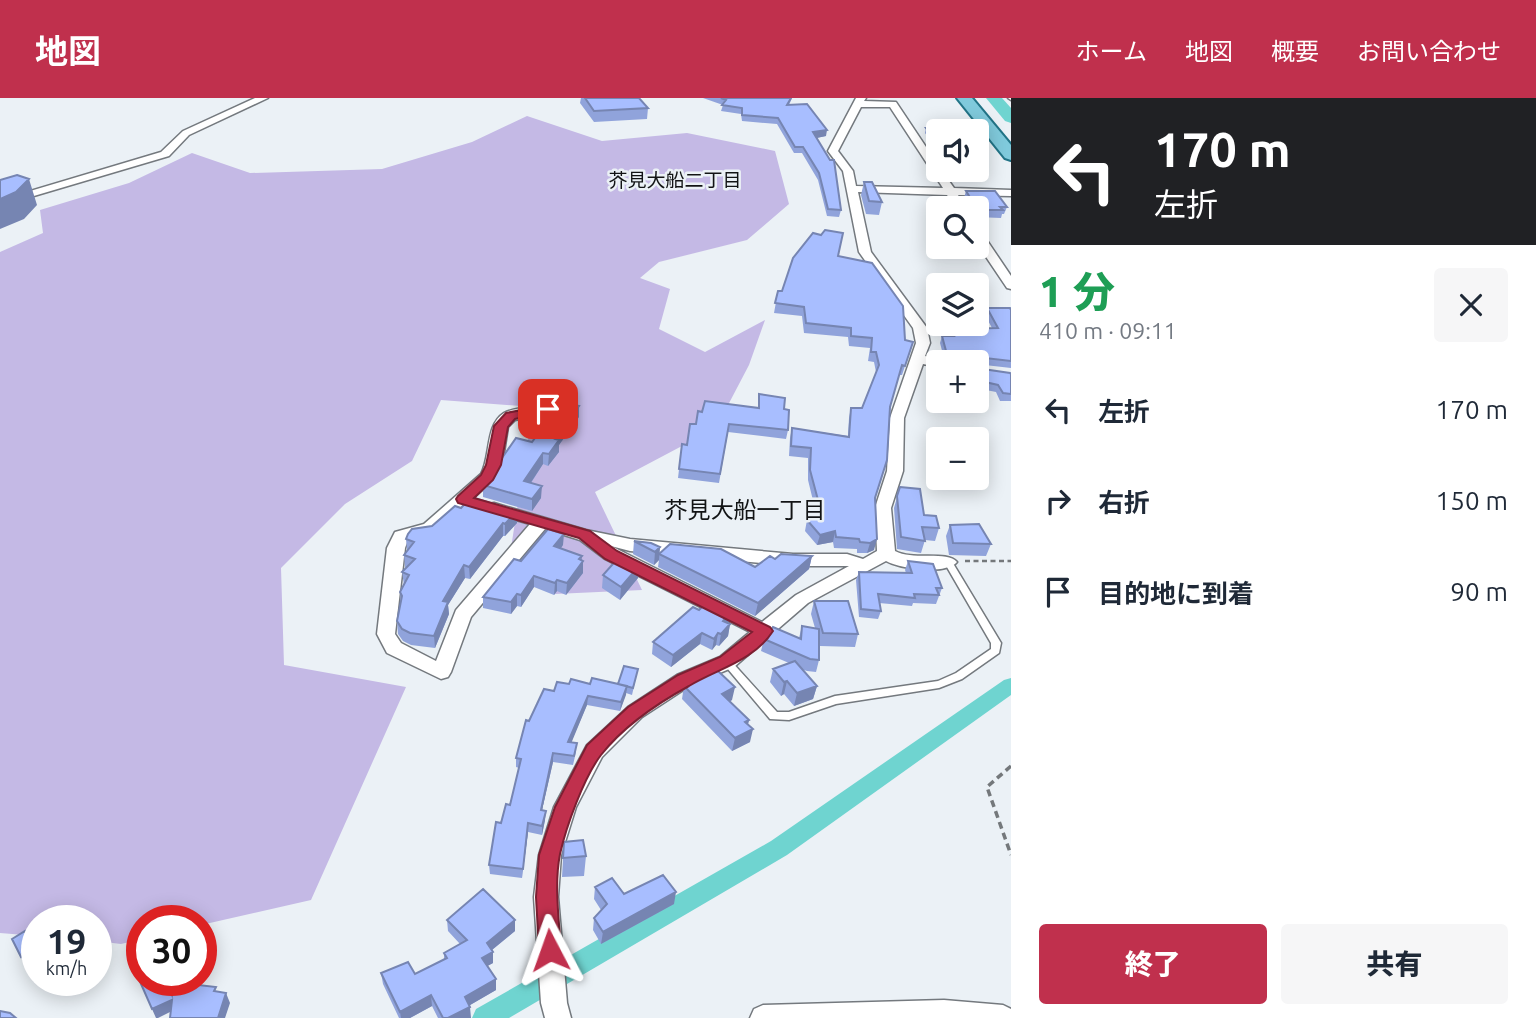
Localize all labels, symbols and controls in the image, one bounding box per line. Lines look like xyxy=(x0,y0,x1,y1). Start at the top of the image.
text: 地図 xyxy=(35,32,101,69)
text: ホーム xyxy=(1076,38,1147,65)
text: 地図 xyxy=(1185,38,1233,65)
text: 概要 xyxy=(1271,38,1319,65)
text: お問い合わせ xyxy=(1357,38,1501,65)
map controls xyxy=(926,119,989,490)
button: sound xyxy=(926,119,989,182)
text: 170 m xyxy=(1154,121,1291,176)
icon: left xyxy=(1039,126,1130,217)
district label: 芥見大船二丁目 xyxy=(608,169,742,191)
text: 左折 xyxy=(1154,186,1218,222)
button: search xyxy=(926,196,989,259)
text: 1 分 xyxy=(1039,268,1115,315)
button: close xyxy=(1434,268,1508,342)
button: layers xyxy=(926,273,989,336)
text: 410 m · 09:11 xyxy=(1039,318,1177,343)
button: + xyxy=(926,350,989,413)
pin xyxy=(518,379,578,439)
icon: arrive xyxy=(529,390,567,428)
icon: left xyxy=(1039,391,1077,429)
text: 170 m xyxy=(1436,395,1508,424)
text: 左折 xyxy=(1098,397,1150,426)
button: − xyxy=(926,427,989,490)
icon: right xyxy=(1039,482,1077,520)
text: 150 m xyxy=(1436,486,1508,515)
text: 右折 xyxy=(1098,488,1150,517)
district label: 芥見大船一丁目 xyxy=(665,497,826,522)
icon: arrive xyxy=(1039,573,1077,611)
text: 90 m xyxy=(1450,577,1508,606)
text: 目的地に到着 xyxy=(1098,579,1254,608)
speed limit sign: 30 xyxy=(126,905,217,996)
position arrow xyxy=(513,913,587,987)
text: 19 xyxy=(47,921,86,961)
button: 終了 xyxy=(1039,924,1267,1004)
button: 共有 xyxy=(1281,924,1508,1004)
text: km/h xyxy=(46,958,87,978)

